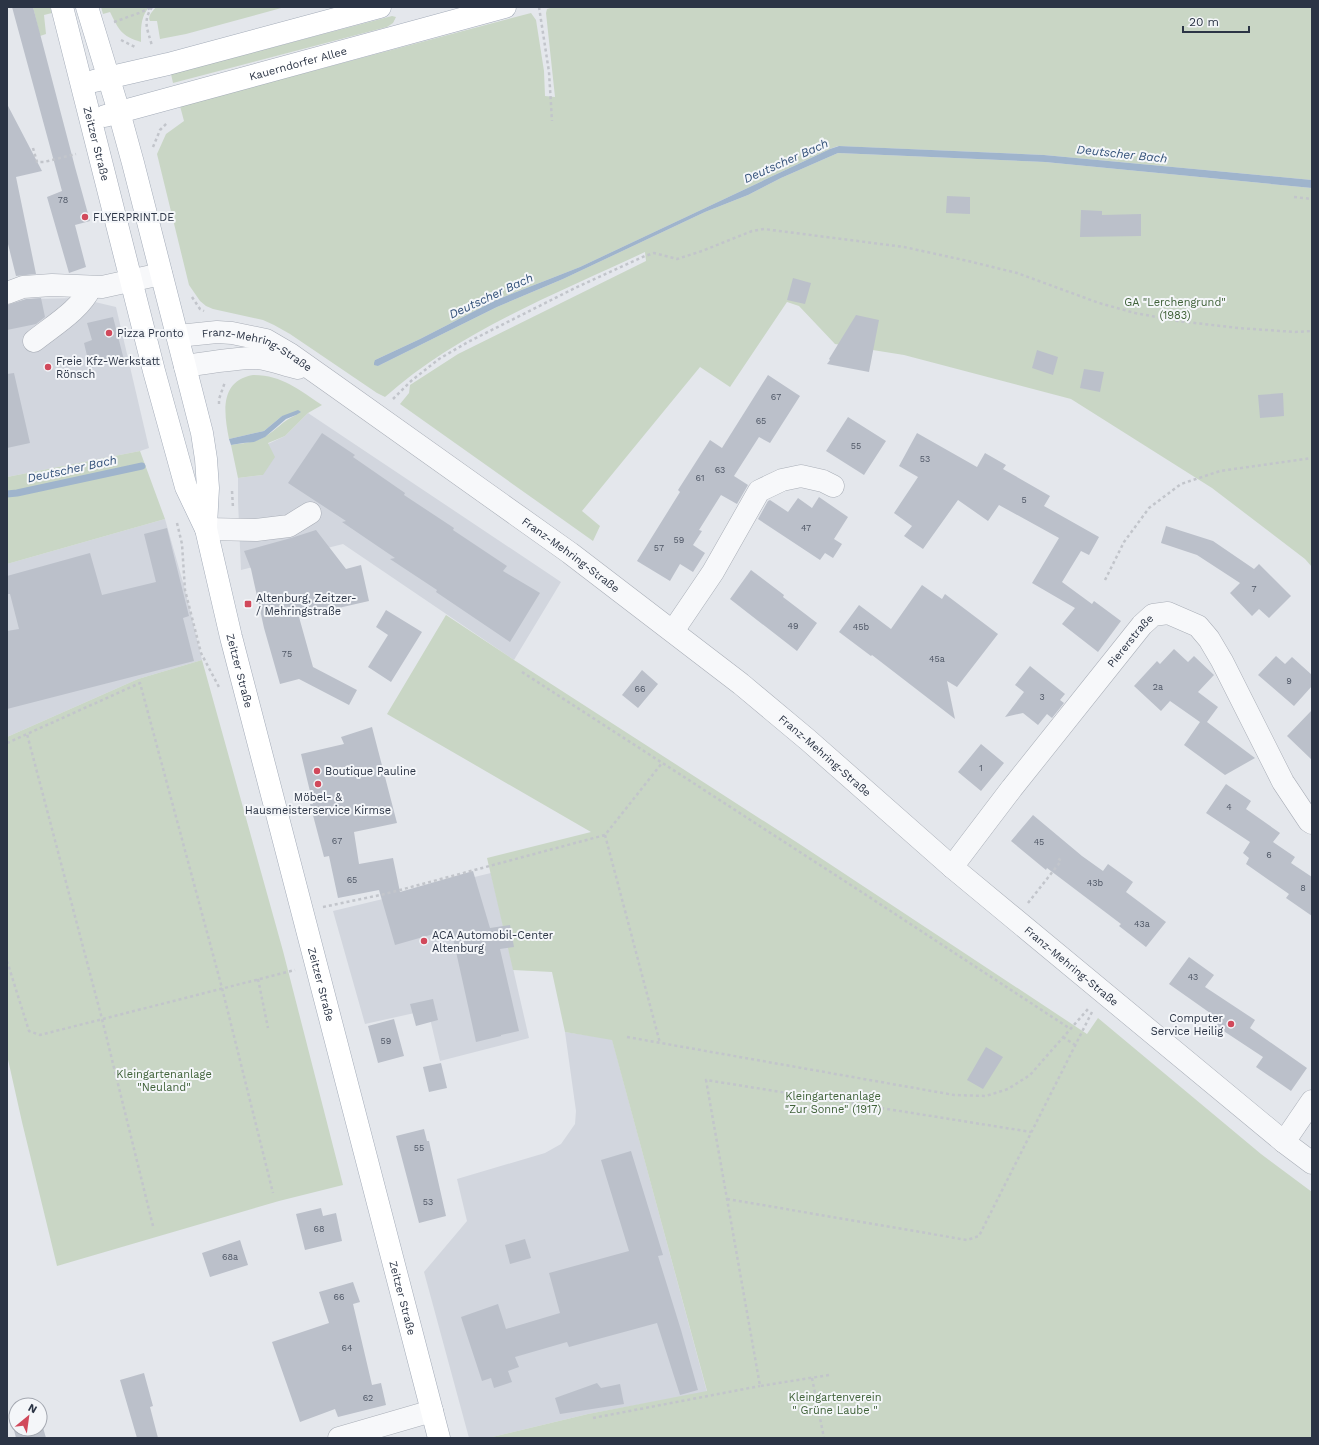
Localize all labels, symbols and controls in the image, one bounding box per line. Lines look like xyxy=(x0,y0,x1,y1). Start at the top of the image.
scale bar xyxy=(1183,8,1249,34)
text: 20 m xyxy=(1189,15,1219,29)
street label: Kauerndorfer Allee xyxy=(248,44,348,83)
street label: Zeitzer Straße xyxy=(81,105,112,182)
water label: Deutscher Bach xyxy=(742,136,830,186)
water label: Deutscher Bach xyxy=(1076,142,1168,166)
house number: 78 xyxy=(58,195,68,205)
place label: FLYERPRINT.DE xyxy=(93,211,174,224)
marker: FLYERPRINT.DE xyxy=(80,212,90,222)
water label: Deutscher Bach xyxy=(447,270,535,322)
park label: GA "Lerchengrund" (1983) xyxy=(1124,296,1226,322)
street label: Franz-Mehring-Straße xyxy=(201,325,314,374)
place label: Pizza Pronto xyxy=(117,327,184,340)
marker: Pizza Pronto xyxy=(104,328,114,338)
place label: Freie Kfz-Werkstatt Rönsch xyxy=(56,355,160,381)
marker: Freie Kfz-Werkstatt Rönsch xyxy=(43,362,53,372)
house number: 67 xyxy=(771,392,781,402)
house number: 65 xyxy=(756,416,766,426)
house number: 55 xyxy=(851,441,861,451)
water label: Deutscher Bach xyxy=(26,453,118,485)
house number: 53 xyxy=(920,454,930,464)
house number: 63 xyxy=(715,465,725,475)
house number: 61 xyxy=(696,473,704,483)
house number: 5 xyxy=(1021,495,1027,505)
street label: Franz-Mehring-Straße xyxy=(520,515,622,595)
house number: 47 xyxy=(801,523,811,533)
house number: 59 xyxy=(674,535,684,545)
house number: 57 xyxy=(654,543,664,553)
house number: 7 xyxy=(1251,584,1257,594)
place label: Altenburg, Zeitzer- / Mehringstraße xyxy=(256,592,357,618)
marker: Altenburg, Zeitzer- / Mehringstraße xyxy=(243,599,253,609)
street label: Piererstraße xyxy=(1104,612,1156,670)
house number: 49 xyxy=(787,621,799,631)
house number: 45b xyxy=(853,622,870,632)
street label: Zeitzer Straße xyxy=(224,632,256,709)
house number: 75 xyxy=(282,649,292,659)
house number: 45a xyxy=(929,654,945,664)
house number: 9 xyxy=(1286,676,1292,686)
house number: 2a xyxy=(1153,682,1163,692)
house number: 66 xyxy=(635,684,645,694)
house number: 3 xyxy=(1039,692,1045,702)
street label: Franz-Mehring-Straße xyxy=(776,712,874,799)
house number: 1 xyxy=(979,763,983,773)
place label: Boutique Pauline xyxy=(325,765,416,778)
marker: Boutique Pauline xyxy=(312,766,322,776)
marker: Möbel- & Hausmeisterservice Kirmse xyxy=(313,779,323,789)
place label: Möbel- & Hausmeisterservice Kirmse xyxy=(245,791,391,817)
house number: 4 xyxy=(1226,802,1232,812)
house number: 67 xyxy=(332,836,342,846)
house number: 45 xyxy=(1034,837,1044,847)
house number: 6 xyxy=(1266,850,1272,860)
house number: 65 xyxy=(347,875,357,885)
house number: 43b xyxy=(1087,878,1104,888)
house number: 8 xyxy=(1300,883,1306,893)
house number: 43a xyxy=(1134,919,1150,929)
street label: Franz-Mehring-Straße xyxy=(1022,923,1121,1009)
place label: ACA Automobil-Center Altenburg xyxy=(432,929,554,955)
marker: ACA Automobil-Center Altenburg xyxy=(419,936,429,946)
street label: Zeitzer Straße xyxy=(305,946,337,1023)
house number: 43 xyxy=(1188,972,1198,982)
place label: Computer Service Heilig xyxy=(1151,1012,1224,1038)
marker: Computer Service Heilig xyxy=(1226,1019,1236,1029)
house number: 59 xyxy=(381,1036,391,1046)
park label: Kleingartenanlage "Neuland" xyxy=(116,1068,212,1094)
park label: Kleingartenanlage "Zur Sonne" (1917) xyxy=(785,1090,881,1116)
house number: 55 xyxy=(414,1143,424,1153)
house number: 53 xyxy=(423,1197,433,1207)
house number: 68 xyxy=(313,1224,325,1234)
house number: 68a xyxy=(222,1252,238,1262)
street label: Zeitzer Straße xyxy=(387,1259,418,1336)
house number: 66 xyxy=(334,1292,344,1302)
house number: 64 xyxy=(342,1343,353,1353)
park label: Kleingartenverein " Grüne Laube " xyxy=(789,1391,881,1417)
house number: 62 xyxy=(363,1393,373,1403)
north arrow xyxy=(8,1397,48,1437)
text: N xyxy=(26,1401,39,1416)

